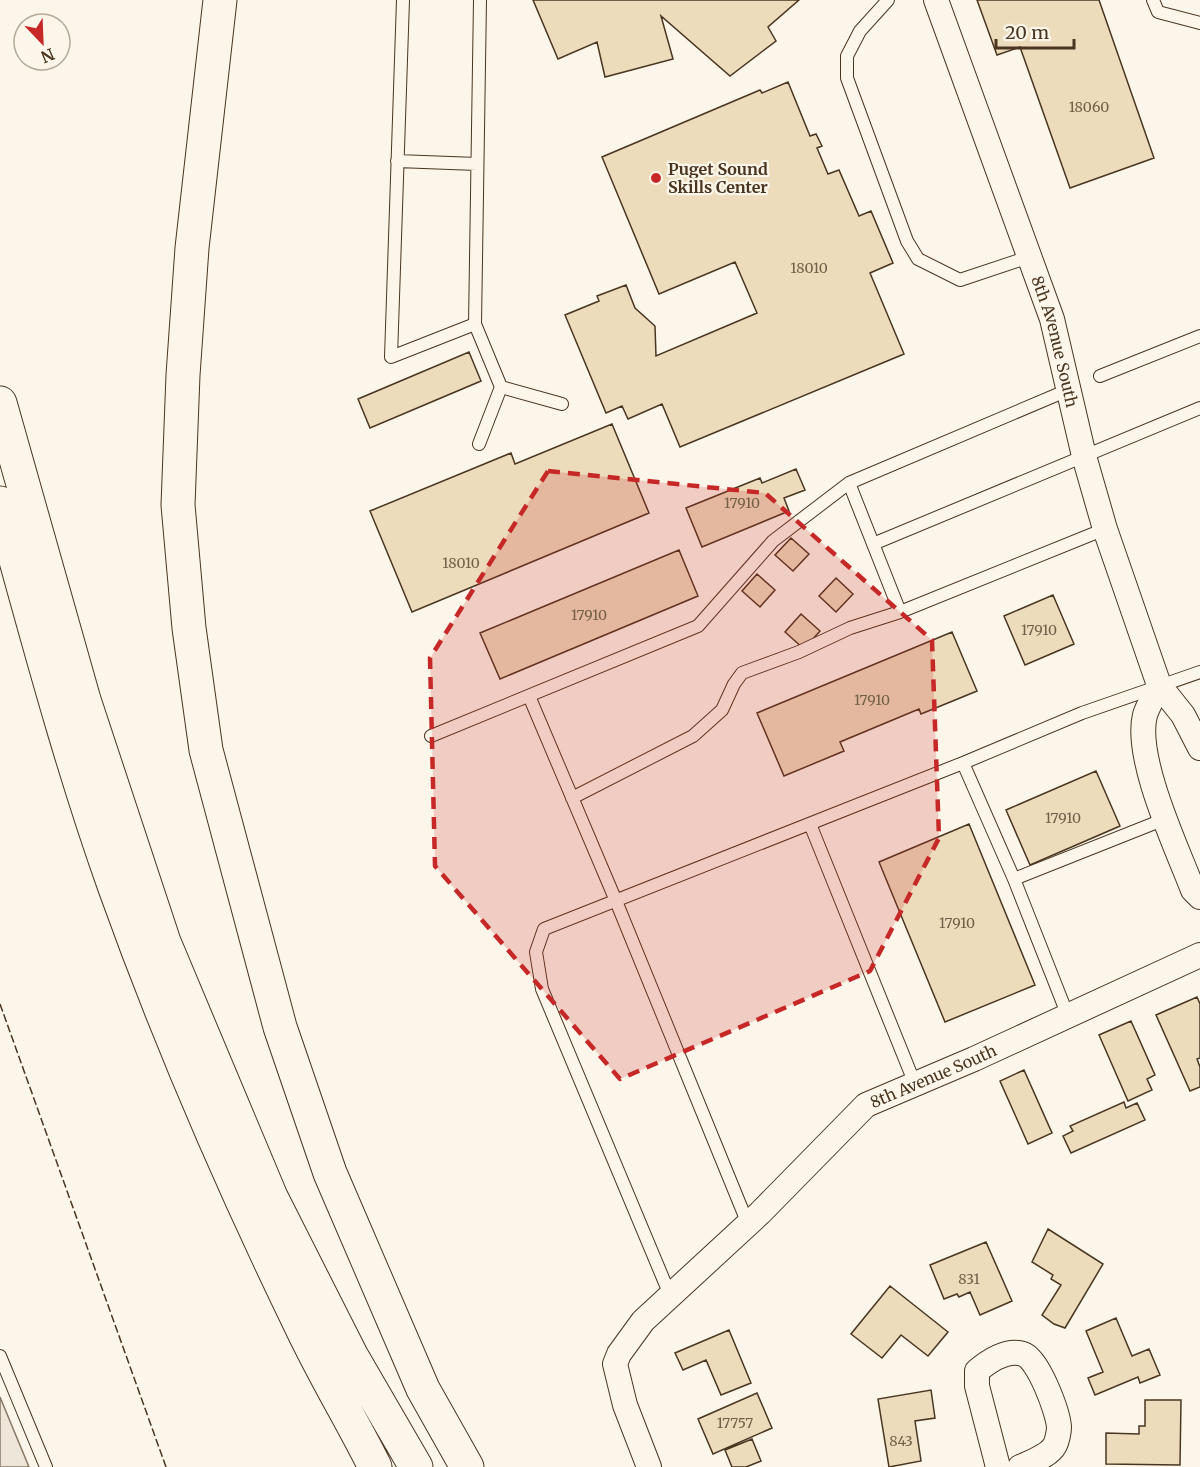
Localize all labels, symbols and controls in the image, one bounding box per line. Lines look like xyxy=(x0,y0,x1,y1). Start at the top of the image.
north arrow xyxy=(12,12,72,72)
scale bar xyxy=(996,12,1074,50)
text: 20 m xyxy=(1005,21,1049,44)
text: N xyxy=(38,44,58,68)
house number: 18060 xyxy=(1069,98,1109,116)
place label: Puget Sound Skills Center xyxy=(668,159,768,197)
marker: Puget Sound Skills Center xyxy=(649,171,663,185)
house number: 18010 xyxy=(790,259,828,277)
street label: 8th Avenue South xyxy=(1027,273,1082,410)
house number: 17910 xyxy=(724,494,760,512)
house number: 18010 xyxy=(442,554,480,572)
house number: 17910 xyxy=(571,606,607,624)
house number: 17910 xyxy=(1021,621,1057,639)
house number: 17910 xyxy=(854,691,890,709)
house number: 17910 xyxy=(1045,809,1081,827)
house number: 17910 xyxy=(939,914,975,932)
street label: 8th Avenue South xyxy=(867,1040,1000,1112)
house number: 831 xyxy=(958,1270,980,1288)
house number: 17757 xyxy=(717,1414,753,1432)
house number: 843 xyxy=(889,1432,913,1450)

